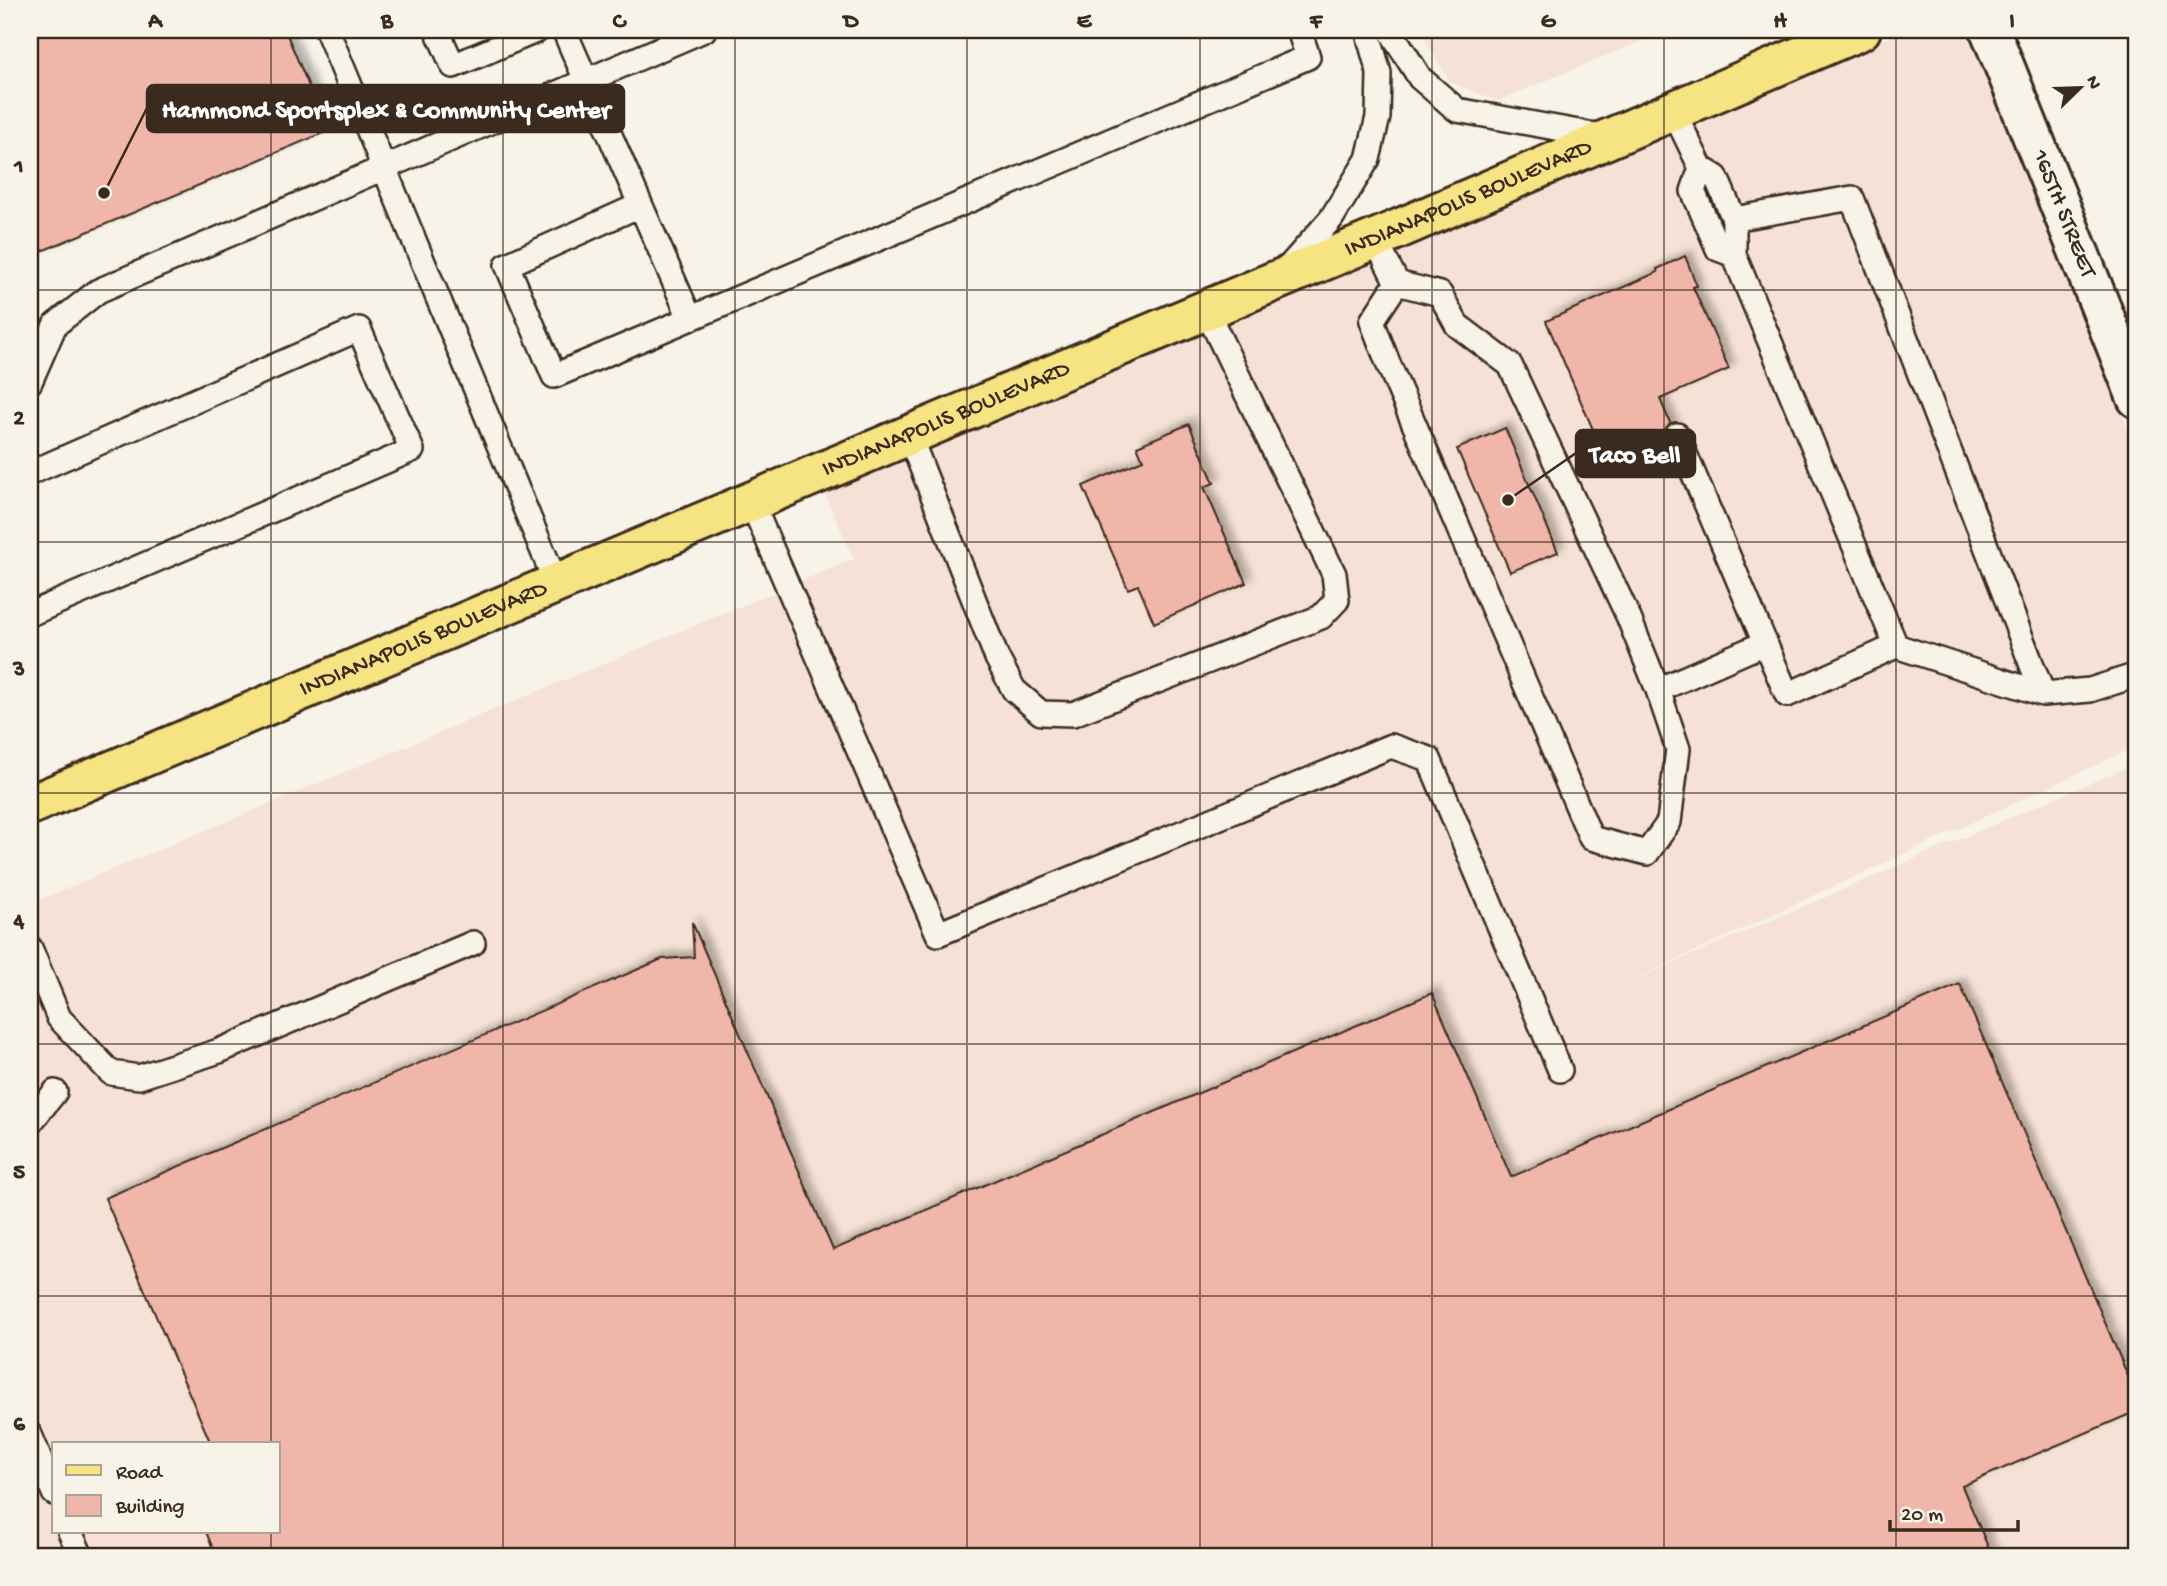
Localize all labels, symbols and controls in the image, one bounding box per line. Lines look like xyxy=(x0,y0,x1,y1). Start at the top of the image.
text: A xyxy=(147,9,163,36)
text: B xyxy=(380,9,394,36)
text: C xyxy=(613,9,628,36)
text: D xyxy=(842,9,860,36)
text: E xyxy=(1077,9,1093,36)
text: F xyxy=(1309,9,1324,36)
text: G xyxy=(1541,9,1557,36)
text: H xyxy=(1773,9,1787,36)
text: I xyxy=(2009,9,2015,36)
north arrow xyxy=(2044,52,2114,122)
text: N xyxy=(2079,73,2105,93)
callout: Hammond Sportsplex & Community Center xyxy=(147,85,624,132)
text: Hammond Sportsplex & Community Center xyxy=(162,97,613,128)
street label: INDIANAPOLIS BOULEVARD xyxy=(1341,133,1597,264)
street label: 165TH STREET xyxy=(2025,145,2103,284)
text: 1 xyxy=(13,154,24,181)
street label: INDIANAPOLIS BOULEVARD xyxy=(818,354,1075,484)
text: 2 xyxy=(13,406,25,433)
callout: Taco Bell xyxy=(1576,430,1695,477)
text: Taco Bell xyxy=(1587,442,1681,473)
street label: INDIANAPOLIS BOULEVARD xyxy=(295,574,552,704)
text: 3 xyxy=(12,657,25,684)
text: 4 xyxy=(13,909,25,936)
text: 5 xyxy=(13,1160,25,1187)
text: 6 xyxy=(13,1412,26,1439)
legend xyxy=(52,1442,280,1534)
text: Road xyxy=(116,1462,164,1487)
scale bar xyxy=(1890,1488,2018,1532)
text: Building xyxy=(115,1496,185,1521)
text: 20 m xyxy=(1901,1504,1943,1529)

